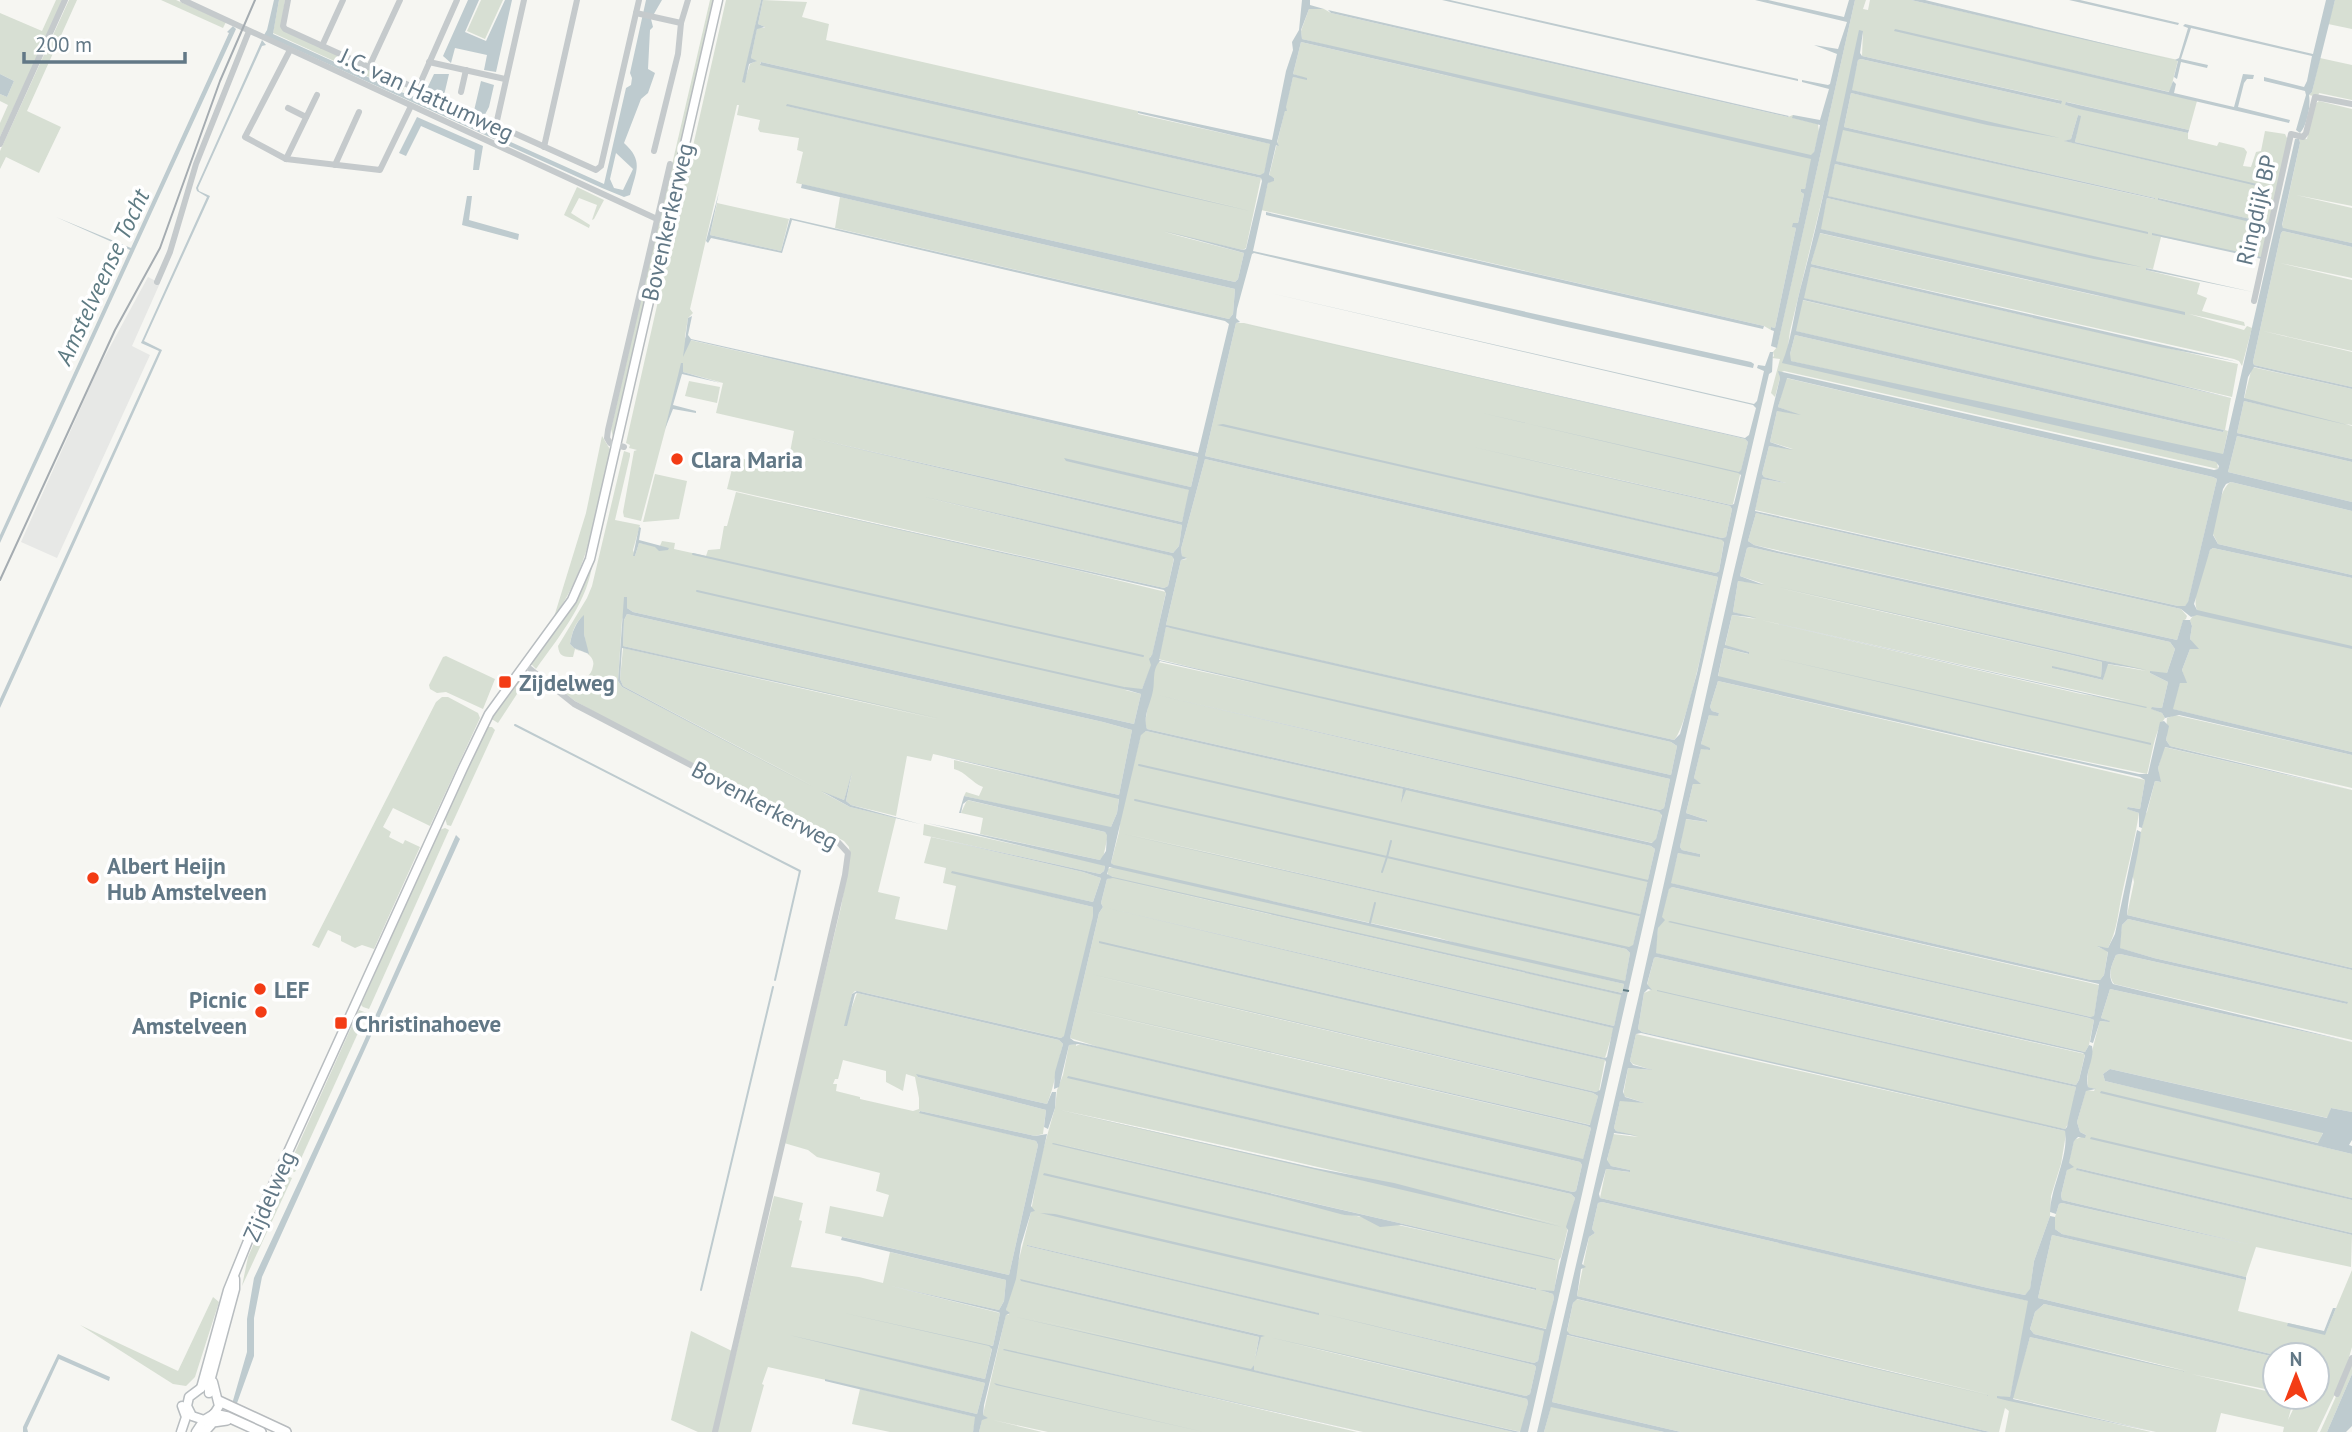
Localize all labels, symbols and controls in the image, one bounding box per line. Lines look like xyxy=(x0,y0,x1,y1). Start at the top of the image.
scale bar xyxy=(24,21,186,65)
text: 200 m xyxy=(35,31,92,58)
street label: J.C. van Hattumweg xyxy=(334,41,519,147)
street label: Bovenkerkerweg xyxy=(635,140,699,304)
street label: Ringdijk BP xyxy=(2229,152,2283,268)
water label: Amstelveense Tocht xyxy=(47,183,157,371)
place label: Clara Maria xyxy=(691,445,803,474)
marker: Clara Maria xyxy=(669,451,685,467)
place label: Zijdelweg xyxy=(519,668,615,697)
marker: Zijdelweg xyxy=(497,674,513,690)
street label: Bovenkerkerweg xyxy=(687,754,843,856)
place label: Albert Heijn Hub Amstelveen xyxy=(107,851,267,906)
marker: Albert Heijn Hub Amstelveen xyxy=(85,870,101,886)
place label: LEF xyxy=(274,975,310,1004)
marker: LEF xyxy=(252,981,268,997)
place label: Picnic Amstelveen xyxy=(132,985,247,1040)
marker: Picnic Amstelveen xyxy=(253,1004,269,1020)
place label: Christinahoeve xyxy=(355,1009,501,1038)
marker: Christinahoeve xyxy=(333,1015,349,1031)
street label: Zijdelweg xyxy=(236,1146,302,1246)
north arrow xyxy=(2261,1341,2331,1411)
text: N xyxy=(2290,1347,2302,1371)

